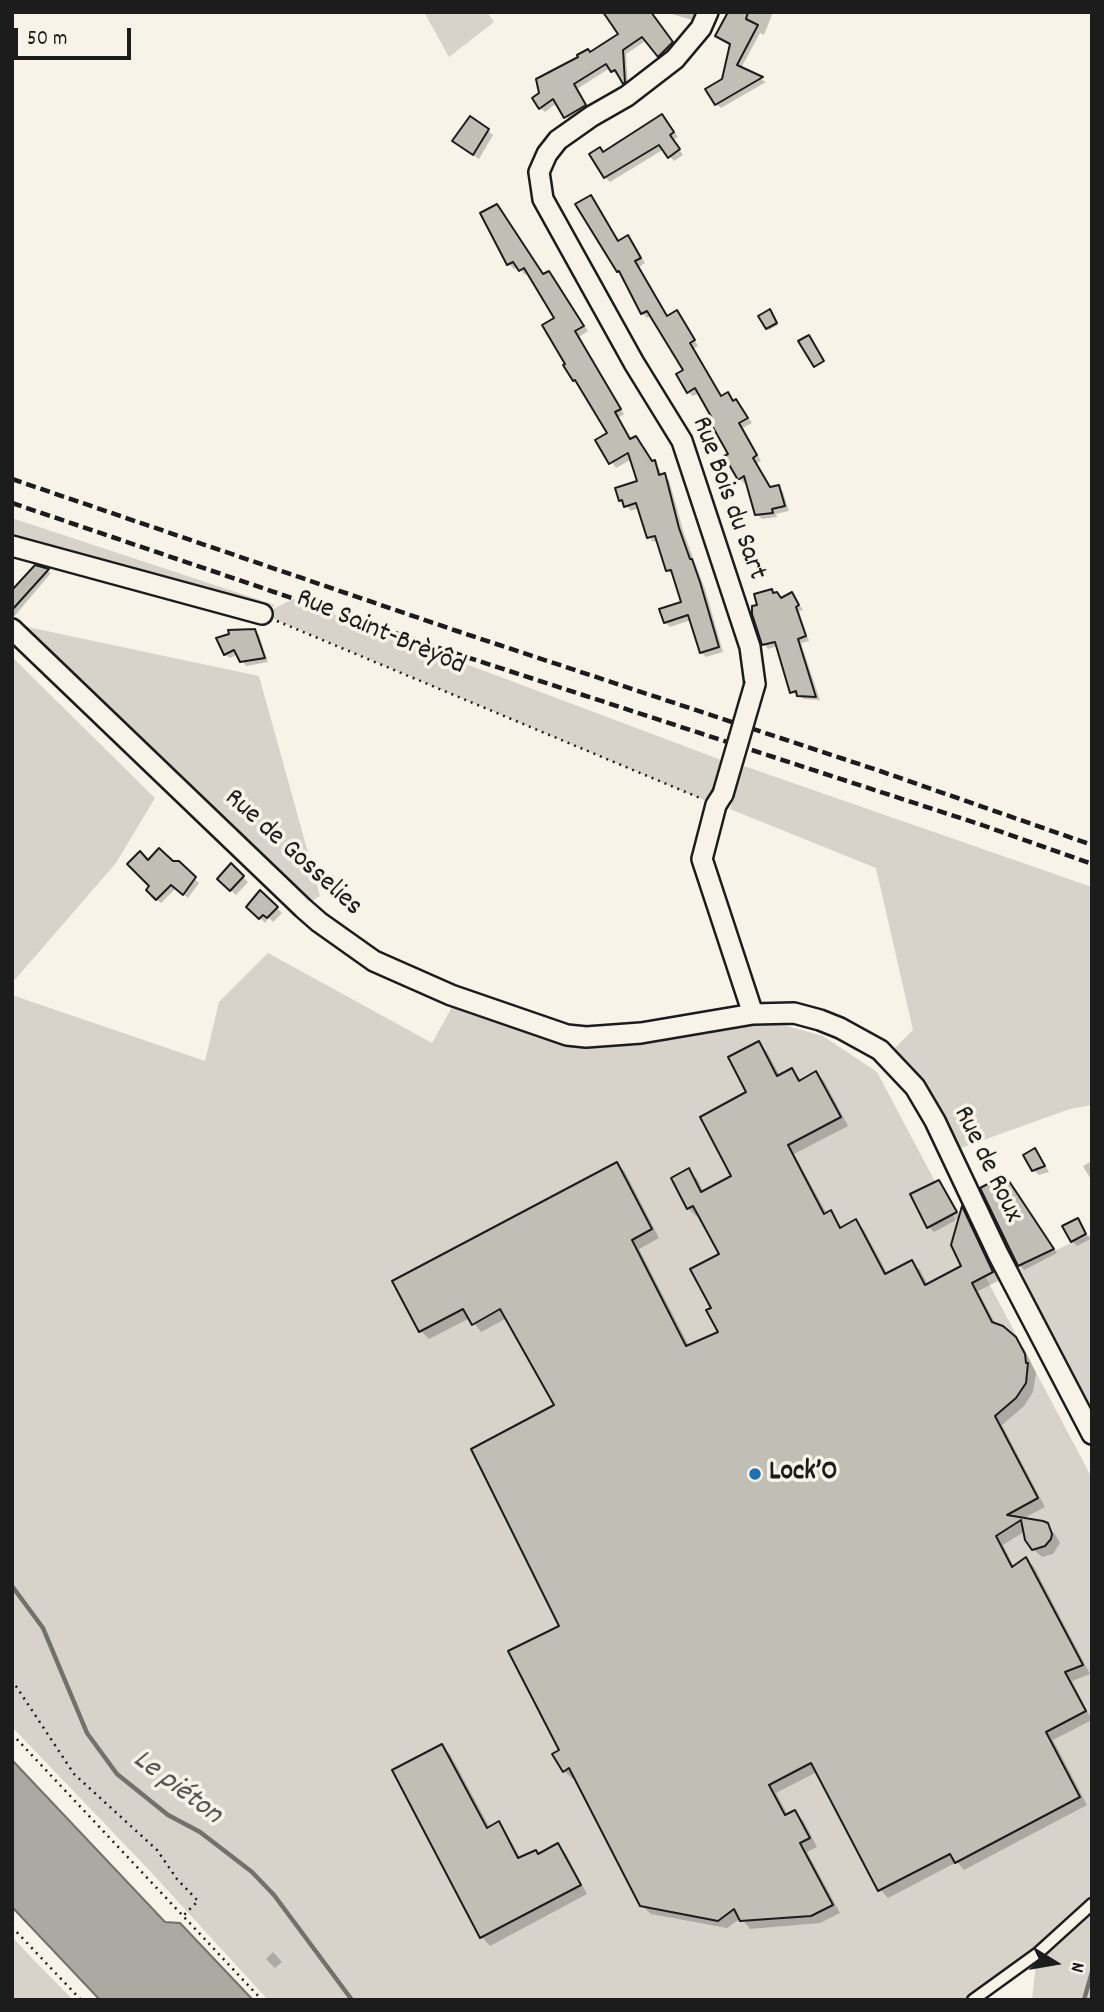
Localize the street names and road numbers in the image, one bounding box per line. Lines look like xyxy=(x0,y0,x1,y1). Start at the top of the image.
street label: Rue Bois du Sart xyxy=(682,413,772,585)
street label: Rue Saint-Brèyôd xyxy=(290,583,470,685)
street label: Rue de Gosselies xyxy=(216,783,368,925)
street label: Rue de Roux xyxy=(944,1102,1028,1228)

